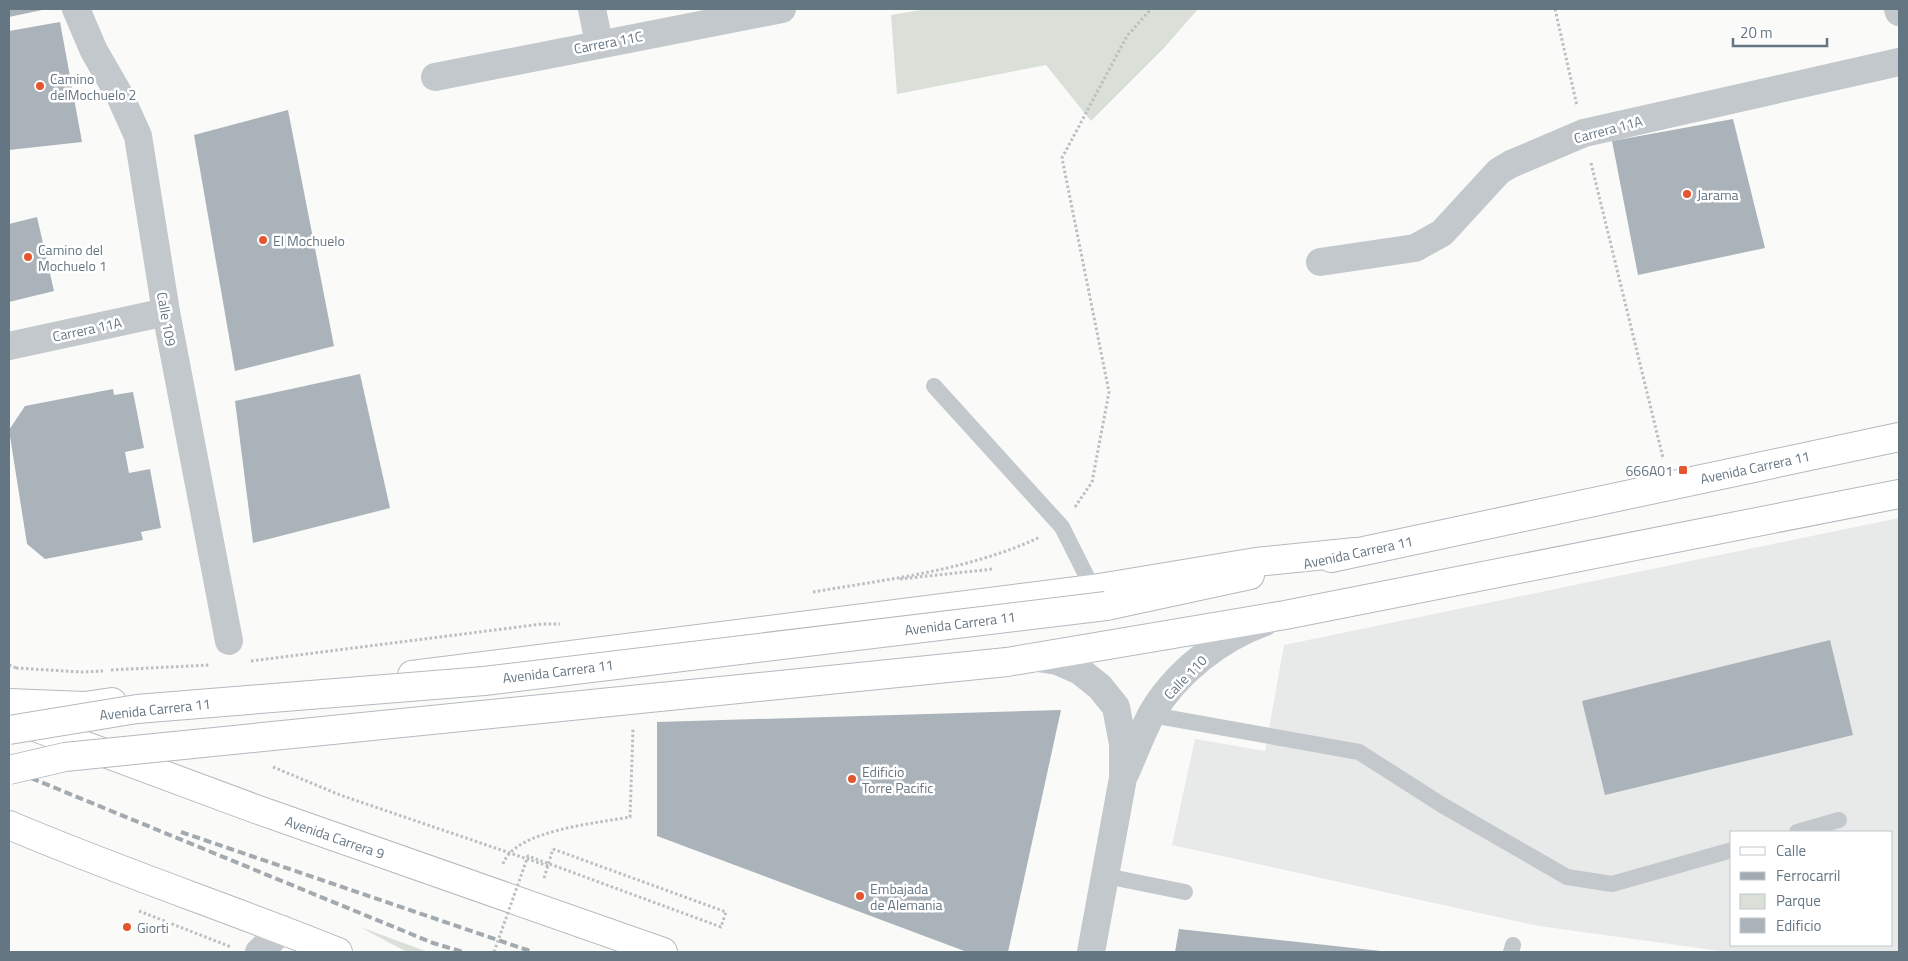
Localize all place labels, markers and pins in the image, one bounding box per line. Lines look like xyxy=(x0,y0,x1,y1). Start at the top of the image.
place label: Camino delMochuelo 2 xyxy=(50,68,136,105)
marker: Camino delMochuelo 2 xyxy=(34,80,46,92)
place label: Jarama xyxy=(1697,184,1739,205)
marker: Jarama xyxy=(1681,188,1693,200)
place label: El Mochuelo xyxy=(273,230,345,251)
marker: El Mochuelo xyxy=(257,234,269,246)
place label: Camino del Mochuelo 1 xyxy=(38,239,107,276)
marker: Camino del Mochuelo 1 xyxy=(22,251,34,263)
place label: 666A01 xyxy=(1625,460,1673,481)
marker: 666A01 xyxy=(1677,464,1689,476)
place label: Edificio Torre Pacific xyxy=(862,761,933,798)
marker: Edificio Torre Pacific xyxy=(846,773,858,785)
place label: Embajada de Alemania xyxy=(870,878,943,915)
marker: Embajada de Alemania xyxy=(854,890,866,902)
place label: Giorti xyxy=(137,917,169,938)
marker: Giorti xyxy=(121,921,133,933)

